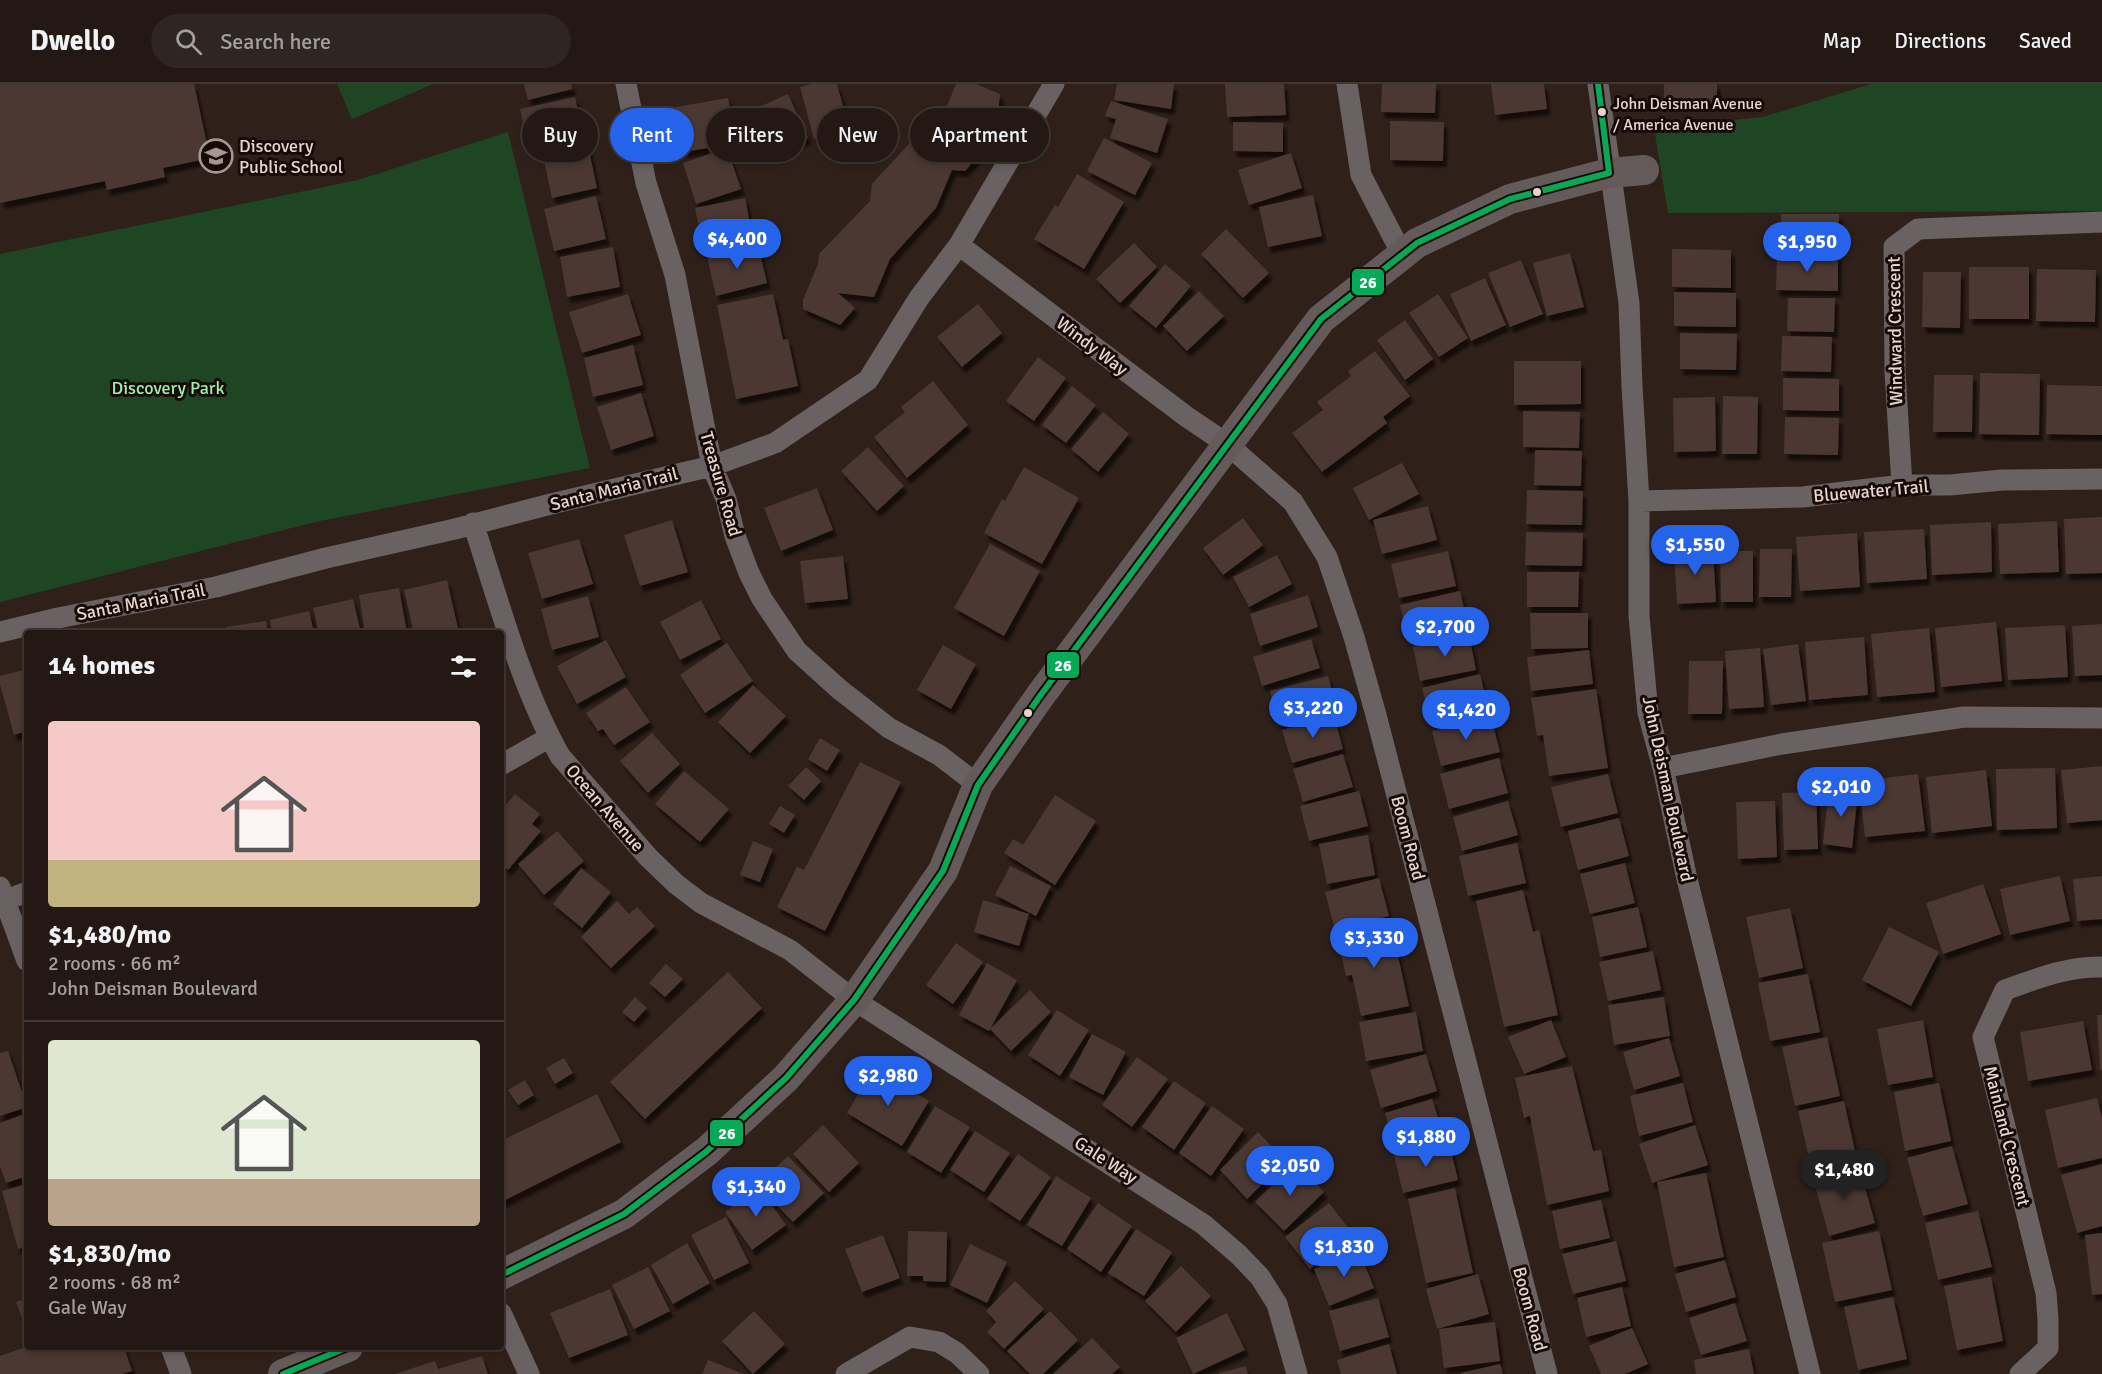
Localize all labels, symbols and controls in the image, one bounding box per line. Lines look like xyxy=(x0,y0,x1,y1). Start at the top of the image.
search box xyxy=(151,14,571,68)
text: Dwello xyxy=(30,24,115,58)
icon: search xyxy=(172,25,205,58)
text: Search here xyxy=(220,28,331,55)
text: Map xyxy=(1823,28,1861,54)
text: Directions xyxy=(1894,28,1986,54)
text: Saved xyxy=(2019,28,2072,54)
place label: John Deisman Avenue / America Avenue xyxy=(1613,94,1762,135)
marker: John Deisman Avenue / America Avenue xyxy=(1596,106,1608,118)
chip: Buy xyxy=(522,108,598,162)
chip: Rent xyxy=(610,108,694,162)
chip: Filters xyxy=(706,108,805,162)
chip: New xyxy=(817,108,898,162)
chip: Apartment xyxy=(910,108,1049,162)
place label: Discovery Public School xyxy=(239,135,343,178)
school or university icon: Discovery Public School xyxy=(198,138,234,174)
unlabelled marker xyxy=(1531,186,1543,198)
pin: $4,400 xyxy=(688,219,786,270)
pin: $1,950 xyxy=(1758,222,1856,273)
text: $4,400 xyxy=(707,226,767,251)
text: $1,950 xyxy=(1777,229,1837,254)
street label: Windward Crescent xyxy=(1883,256,1907,406)
line badge: 26 xyxy=(1351,268,1385,296)
text: 26 xyxy=(1359,273,1377,293)
street label: Windy Way xyxy=(1052,312,1133,380)
park label: Discovery Park xyxy=(112,377,225,399)
street label: Treasure Road xyxy=(696,429,746,539)
street label: Santa Maria Trail xyxy=(548,463,680,515)
street label: Bluewater Trail xyxy=(1812,475,1930,507)
pin: $1,550 xyxy=(1646,525,1744,576)
text: $1,550 xyxy=(1665,532,1725,557)
street label: Santa Maria Trail xyxy=(75,579,207,625)
pin: $2,700 xyxy=(1396,607,1494,658)
text: $2,700 xyxy=(1415,614,1475,639)
text: 14 homes xyxy=(48,650,155,682)
icon: filters xyxy=(447,650,480,683)
line badge: 26 xyxy=(1046,651,1080,679)
text: 26 xyxy=(1054,656,1072,676)
pin: $3,220 xyxy=(1264,688,1362,739)
pin: $1,420 xyxy=(1417,690,1515,741)
street label: John Deisman Boulevard xyxy=(1638,694,1698,884)
text: $3,220 xyxy=(1283,695,1343,720)
text: $1,420 xyxy=(1436,697,1496,722)
unlabelled marker xyxy=(1022,707,1034,719)
icon: home xyxy=(210,760,318,868)
street label: Ocean Avenue xyxy=(561,760,649,856)
pin: $2,010 xyxy=(1792,767,1890,818)
text: $2,010 xyxy=(1811,774,1871,799)
street label: Boom Road xyxy=(1386,793,1430,883)
pin: $3,330 xyxy=(1325,918,1423,969)
text: $1,480/mo xyxy=(48,919,171,951)
text: $3,330 xyxy=(1344,925,1404,950)
text: 2 rooms · 66 m² xyxy=(48,951,181,976)
text: John Deisman Boulevard xyxy=(48,976,258,1001)
pin: $2,980 xyxy=(839,1056,937,1107)
text: $2,980 xyxy=(858,1063,918,1088)
street label: Mainland Crescent xyxy=(1979,1064,2035,1208)
icon: home xyxy=(210,1079,318,1187)
pin: $1,880 xyxy=(1377,1117,1475,1168)
line badge: 26 xyxy=(709,1119,744,1147)
text: 26 xyxy=(718,1124,736,1144)
text: $1,880 xyxy=(1396,1124,1456,1149)
street label: Gale Way xyxy=(1070,1132,1142,1189)
pin: $2,050 xyxy=(1241,1146,1339,1197)
pin: $1,480 xyxy=(1795,1150,1893,1201)
text: $2,050 xyxy=(1260,1153,1320,1178)
text: $1,480 xyxy=(1814,1157,1874,1182)
pin: $1,340 xyxy=(707,1167,805,1218)
text: $1,340 xyxy=(726,1174,786,1199)
pin: $1,830 xyxy=(1295,1227,1393,1278)
text: $1,830 xyxy=(1314,1234,1374,1259)
text: $1,830/mo xyxy=(48,1238,171,1270)
street label: Boom Road xyxy=(1508,1264,1552,1354)
text: 2 rooms · 68 m² xyxy=(48,1270,181,1295)
text: Gale Way xyxy=(48,1295,127,1320)

